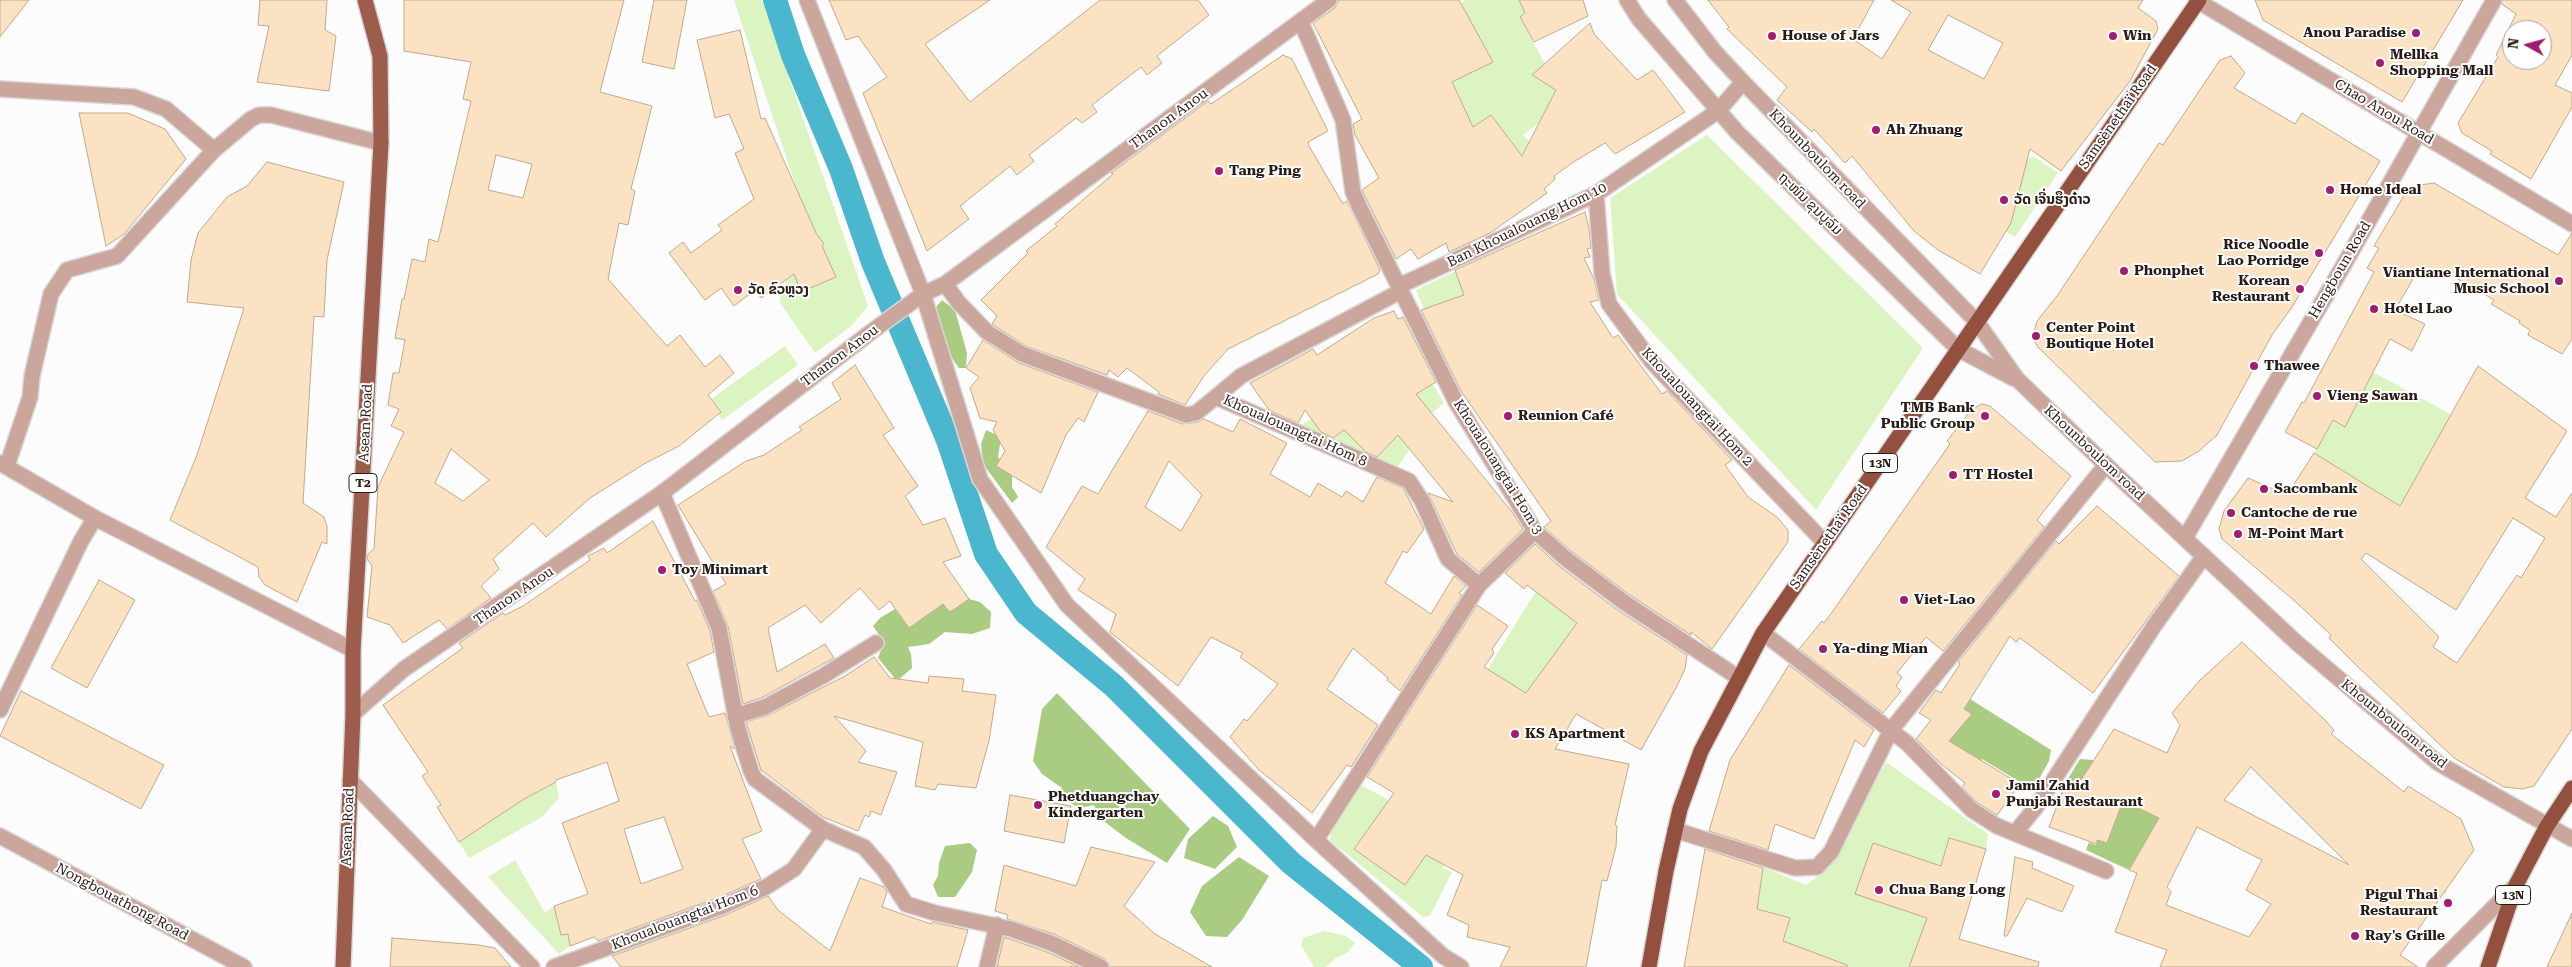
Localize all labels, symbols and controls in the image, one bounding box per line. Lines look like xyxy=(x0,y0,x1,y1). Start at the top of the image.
north arrow xyxy=(2502,20,2552,70)
place label: Anou Paradise xyxy=(2303,25,2406,41)
marker: Anou Paradise xyxy=(2410,27,2422,39)
place label: House of Jars xyxy=(1782,28,1879,44)
place label: Win xyxy=(2123,28,2151,44)
marker: House of Jars xyxy=(1766,30,1778,42)
marker: Win xyxy=(2107,30,2119,42)
text: N xyxy=(2505,37,2522,50)
place label: Mellka Shopping Mall xyxy=(2390,47,2493,80)
marker: Mellka Shopping Mall xyxy=(2374,57,2386,69)
street label: Samsènethaï Road xyxy=(2075,61,2161,173)
street label: Chao Anou Road xyxy=(2331,76,2437,148)
street label: Thanon Anou xyxy=(1127,85,1211,153)
street label: Khounboulom road xyxy=(1765,106,1869,212)
place label: Ah Zhuang xyxy=(1886,122,1963,138)
marker: Ah Zhuang xyxy=(1870,124,1882,136)
place label: Tang Ping xyxy=(1229,163,1301,179)
marker: Tang Ping xyxy=(1213,165,1225,177)
street label: ຖະໜົນ ຂຸນບູລົມ xyxy=(1774,169,1846,239)
street label: Ban Khoualouang Hom 10 xyxy=(1444,179,1610,271)
place label: Home Ideal xyxy=(2340,182,2421,198)
marker: Home Ideal xyxy=(2324,184,2336,196)
place label: ວັດ ເຈີ່ນຮຶງດ໋າວ xyxy=(2014,192,2091,208)
marker: ວັດ ເຈີ່ນຮຶງດ໋າວ xyxy=(1998,194,2010,206)
street label: Hengboun Road xyxy=(2305,218,2375,322)
place label: Rice Noodle Lao Porridge xyxy=(2217,237,2309,270)
marker: Rice Noodle Lao Porridge xyxy=(2313,247,2325,259)
place label: Phonphet xyxy=(2134,263,2204,279)
marker: Phonphet xyxy=(2118,265,2130,277)
place label: Viantiane International Music School xyxy=(2383,265,2549,298)
place label: Korean Restaurant xyxy=(2212,273,2290,306)
marker: Viantiane International Music School xyxy=(2553,275,2565,287)
place label: ວັດ ຂົວຫຼວງ xyxy=(748,282,809,298)
marker: Korean Restaurant xyxy=(2294,283,2306,295)
marker: ວັດ ຂົວຫຼວງ xyxy=(732,284,744,296)
place label: Hotel Lao xyxy=(2384,301,2453,317)
marker: Hotel Lao xyxy=(2368,303,2380,315)
place label: Center Point Boutique Hotel xyxy=(2046,320,2154,352)
street label: Thanon Anou xyxy=(798,322,882,390)
marker: Center Point Boutique Hotel xyxy=(2030,330,2042,342)
street label: Khoualouangtai Hom 2 xyxy=(1638,344,1756,470)
place label: Thawee xyxy=(2264,358,2320,374)
marker: Thawee xyxy=(2248,360,2260,372)
street label: Asean Road xyxy=(356,383,376,463)
place label: Vieng Sawan xyxy=(2327,388,2418,404)
marker: Vieng Sawan xyxy=(2311,390,2323,402)
street label: Khoualouangtai Hom 8 xyxy=(1221,392,1369,470)
street label: Khoualouangtai Hom 3 xyxy=(1450,397,1546,537)
place label: TMB Bank Public Group xyxy=(1881,400,1975,432)
street label: Khounboulom road xyxy=(2040,402,2148,504)
place label: Reunion Café xyxy=(1518,408,1614,424)
marker: Reunion Café xyxy=(1502,410,1514,422)
marker: TMB Bank Public Group xyxy=(1979,410,1991,422)
road number: 13N xyxy=(1862,453,1898,472)
place label: TT Hostel xyxy=(1963,467,2033,483)
marker: TT Hostel xyxy=(1947,469,1959,481)
road number: T2 xyxy=(349,473,377,492)
street label: Samsènethaï Road xyxy=(1786,481,1872,593)
place label: Sacombank xyxy=(2274,481,2358,497)
marker: Sacombank xyxy=(2258,483,2270,495)
place label: Cantoche de rue xyxy=(2241,505,2357,521)
marker: Cantoche de rue xyxy=(2225,507,2237,519)
place label: M-Point Mart xyxy=(2248,526,2344,542)
marker: M-Point Mart xyxy=(2232,528,2244,540)
place label: Toy Minimart xyxy=(672,562,768,578)
street label: Thanon Anou xyxy=(471,563,557,629)
marker: Toy Minimart xyxy=(656,564,668,576)
place label: Viet-Lao xyxy=(1914,592,1975,608)
marker: Viet-Lao xyxy=(1898,594,1910,606)
place label: Ya-ding Mian xyxy=(1833,641,1928,657)
marker: Ya-ding Mian xyxy=(1817,643,1829,655)
street label: Khounboulom road xyxy=(2338,676,2450,772)
place label: KS Apartment xyxy=(1525,726,1625,742)
marker: KS Apartment xyxy=(1509,728,1521,740)
place label: Jamil Zahid Punjabi Restaurant xyxy=(2006,778,2143,810)
street label: Asean Road xyxy=(338,787,358,867)
marker: Jamil Zahid Punjabi Restaurant xyxy=(1990,788,2002,800)
place label: Phetduangchay Kindergarten xyxy=(1048,789,1159,822)
marker: Phetduangchay Kindergarten xyxy=(1032,799,1044,811)
street label: Nongbouathong Road xyxy=(53,860,191,944)
street label: Khoualouangtai Hom 6 xyxy=(609,882,761,954)
place label: Chua Bang Long xyxy=(1889,882,2005,898)
marker: Chua Bang Long xyxy=(1873,884,1885,896)
road number: 13N xyxy=(2496,886,2530,904)
place label: Pigul Thai Restaurant xyxy=(2360,887,2438,920)
marker: Pigul Thai Restaurant xyxy=(2442,897,2454,909)
place label: Ray's Grille xyxy=(2365,928,2445,944)
marker: Ray's Grille xyxy=(2349,930,2361,942)

